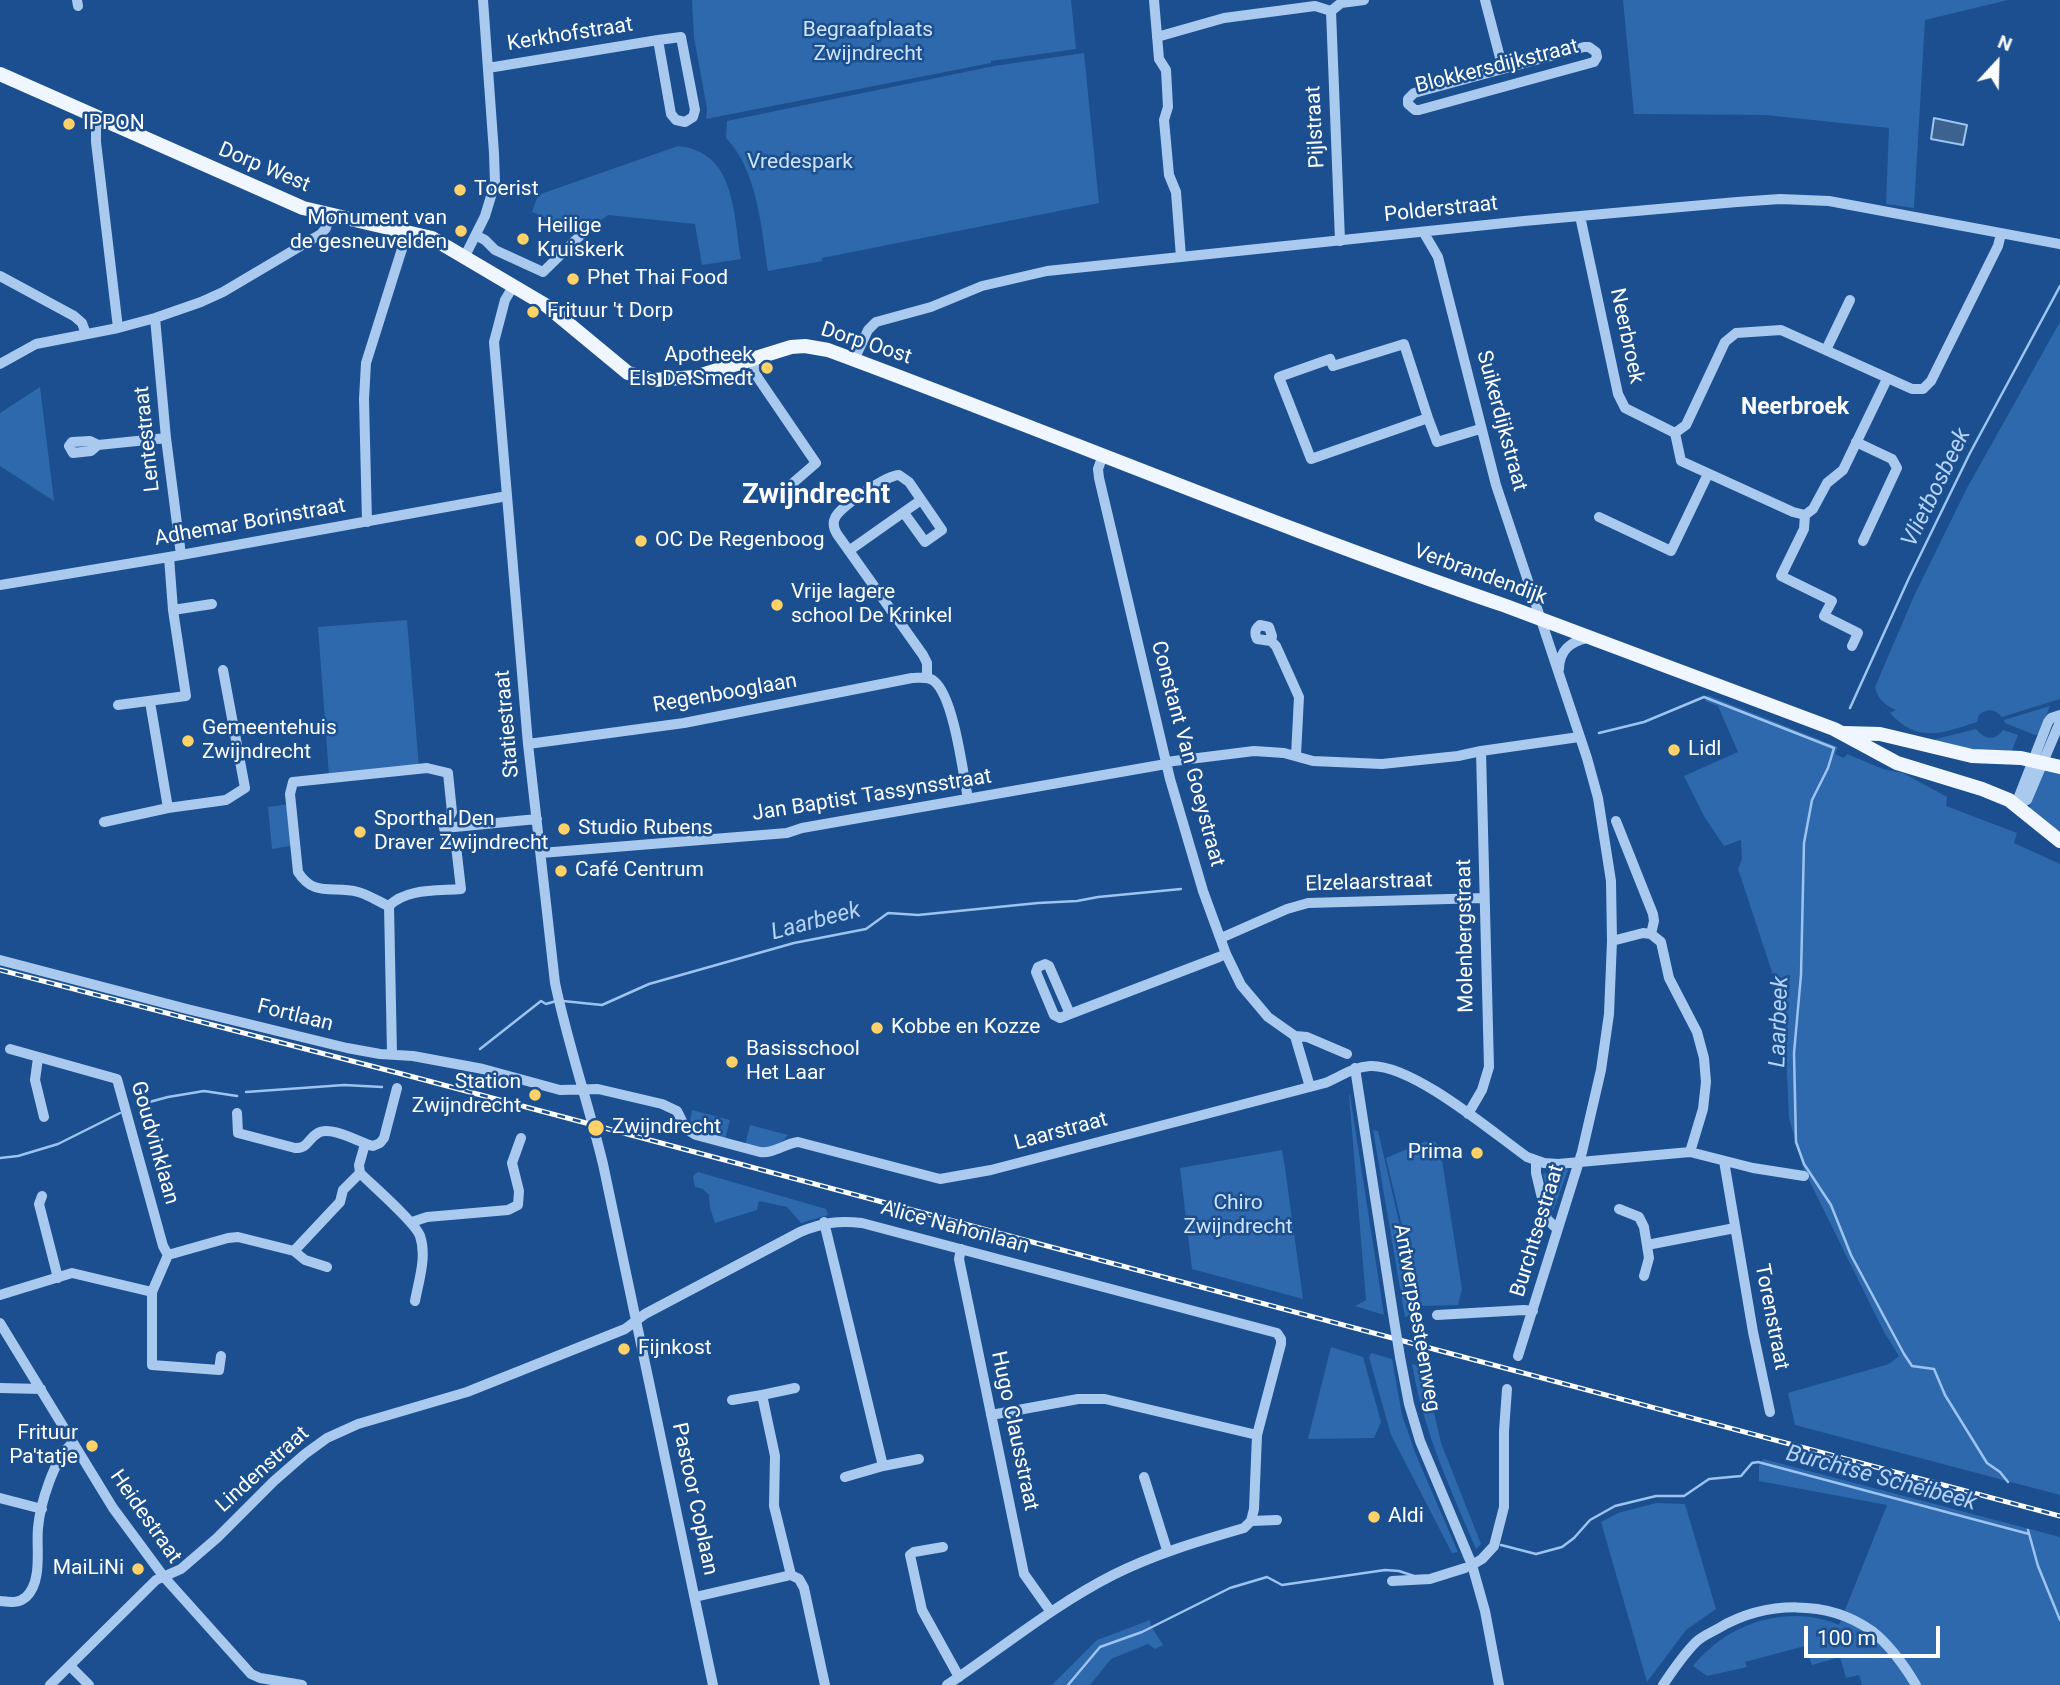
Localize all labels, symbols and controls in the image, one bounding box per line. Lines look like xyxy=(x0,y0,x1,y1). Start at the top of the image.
street label: Kerkhofstraat xyxy=(505,13,635,57)
park label: Begraafplaats Zwijndrecht xyxy=(803,18,933,68)
north arrow xyxy=(1962,28,2032,98)
text: N xyxy=(1995,30,2016,56)
street label: Blokkersdijkstraat xyxy=(1413,35,1581,99)
street label: Pijlstraat xyxy=(1301,85,1331,169)
place label: IPPON xyxy=(83,111,145,137)
marker: IPPON xyxy=(61,116,77,132)
street label: Dorp West xyxy=(214,137,314,199)
park label: Vredespark xyxy=(747,150,853,176)
place label: Toerist xyxy=(474,177,539,203)
marker: Toerist xyxy=(452,182,468,198)
street label: Polderstraat xyxy=(1383,191,1499,229)
place label: Monument van de gesneuvelden xyxy=(290,206,447,256)
place label: Heilige Kruiskerk xyxy=(537,214,624,264)
marker: Monument van de gesneuvelden xyxy=(453,223,469,239)
marker: Heilige Kruiskerk xyxy=(515,231,531,247)
place label: Phet Thai Food xyxy=(587,266,728,292)
marker: Phet Thai Food xyxy=(565,271,581,287)
street label: Neerbroek xyxy=(1604,286,1648,386)
place label: Frituur 't Dorp xyxy=(547,299,673,325)
marker: Frituur 't Dorp xyxy=(525,304,541,320)
street label: Dorp Oost xyxy=(817,317,915,371)
place label: Apotheek Els De Smedt xyxy=(629,343,753,393)
street label: Suikerdijkstraat xyxy=(1470,348,1532,494)
marker: Apotheek Els De Smedt xyxy=(759,360,775,376)
street label: Lentestraat xyxy=(130,385,166,493)
district label: Neerbroek xyxy=(1741,394,1849,422)
water label: Vlietbosbeek xyxy=(1896,424,1978,552)
district label: Zwijndrecht xyxy=(742,479,890,513)
street label: Adhemar Borinstraat xyxy=(153,494,347,552)
place label: OC De Regenboog xyxy=(655,528,825,554)
marker: OC De Regenboog xyxy=(633,533,649,549)
street label: Verbrandendijk xyxy=(1410,539,1550,611)
place label: Vrije lagere school De Krinkel xyxy=(791,580,952,630)
marker: Vrije lagere school De Krinkel xyxy=(769,597,785,613)
street label: Constant Van Goeystraat xyxy=(1145,638,1229,870)
street label: Statiestraat xyxy=(491,669,525,779)
street label: Regenbooglaan xyxy=(651,669,799,719)
place label: Gemeentehuis Zwijndrecht xyxy=(202,716,337,766)
marker: Gemeentehuis Zwijndrecht xyxy=(180,733,196,749)
place label: Lidl xyxy=(1688,737,1721,763)
marker: Lidl xyxy=(1666,742,1682,758)
street label: Jan Baptist Tassynsstraat xyxy=(751,765,993,827)
place label: Sporthal Den Draver Zwijndrecht xyxy=(374,807,548,857)
place label: Studio Rubens xyxy=(578,816,713,842)
marker: Studio Rubens xyxy=(556,821,572,837)
marker: Sporthal Den Draver Zwijndrecht xyxy=(352,824,368,840)
place label: Café Centrum xyxy=(575,858,704,884)
street label: Molenbergstraat xyxy=(1452,859,1480,1013)
marker: Café Centrum xyxy=(553,863,569,879)
street label: Elzelaarstraat xyxy=(1305,868,1433,898)
water label: Laarbeek xyxy=(768,897,864,947)
water label: Laarbeek xyxy=(1765,976,1795,1068)
street label: Fortlaan xyxy=(254,994,336,1038)
place label: Kobbe en Kozze xyxy=(891,1015,1040,1041)
marker: Kobbe en Kozze xyxy=(869,1020,885,1036)
place label: Basisschool Het Laar xyxy=(746,1037,860,1087)
marker: Basisschool Het Laar xyxy=(724,1054,740,1070)
place label: Station Zwijndrecht xyxy=(412,1070,521,1120)
street label: Goudvinklaan xyxy=(124,1079,184,1207)
marker: Station Zwijndrecht xyxy=(527,1087,543,1103)
street label: Laarstraat xyxy=(1012,1107,1110,1157)
place label: Zwijndrecht xyxy=(612,1115,721,1141)
marker: Zwijndrecht xyxy=(586,1118,606,1138)
place label: Prima xyxy=(1408,1140,1463,1166)
marker: Prima xyxy=(1469,1145,1485,1161)
street label: Burchtsestraat xyxy=(1506,1162,1570,1300)
park label: Chiro Zwijndrecht xyxy=(1183,1191,1293,1241)
street label: Alice Nahonlaan xyxy=(878,1196,1032,1260)
street label: Antwerpsesteenweg xyxy=(1387,1222,1445,1414)
street label: Torenstraat xyxy=(1748,1262,1794,1372)
place label: Fijnkost xyxy=(638,1336,712,1362)
marker: Fijnkost xyxy=(616,1341,632,1357)
street label: Hugo Clausstraat xyxy=(985,1349,1043,1513)
street label: Pastoor Coplaan xyxy=(666,1420,722,1578)
place label: Frituur Pa'tatje xyxy=(9,1421,78,1471)
street label: Lindenstraat xyxy=(211,1422,315,1518)
marker: Frituur Pa'tatje xyxy=(84,1438,100,1454)
water label: Burchtse Scheibeek xyxy=(1783,1440,1979,1518)
street label: Heidestraat xyxy=(104,1465,186,1569)
place label: Aldi xyxy=(1388,1504,1424,1530)
marker: Aldi xyxy=(1366,1509,1382,1525)
place label: MaiLiNi xyxy=(53,1556,124,1582)
marker: MaiLiNi xyxy=(130,1561,146,1577)
scale bar xyxy=(1808,1612,1944,1656)
text: 100 m xyxy=(1817,1626,1876,1650)

